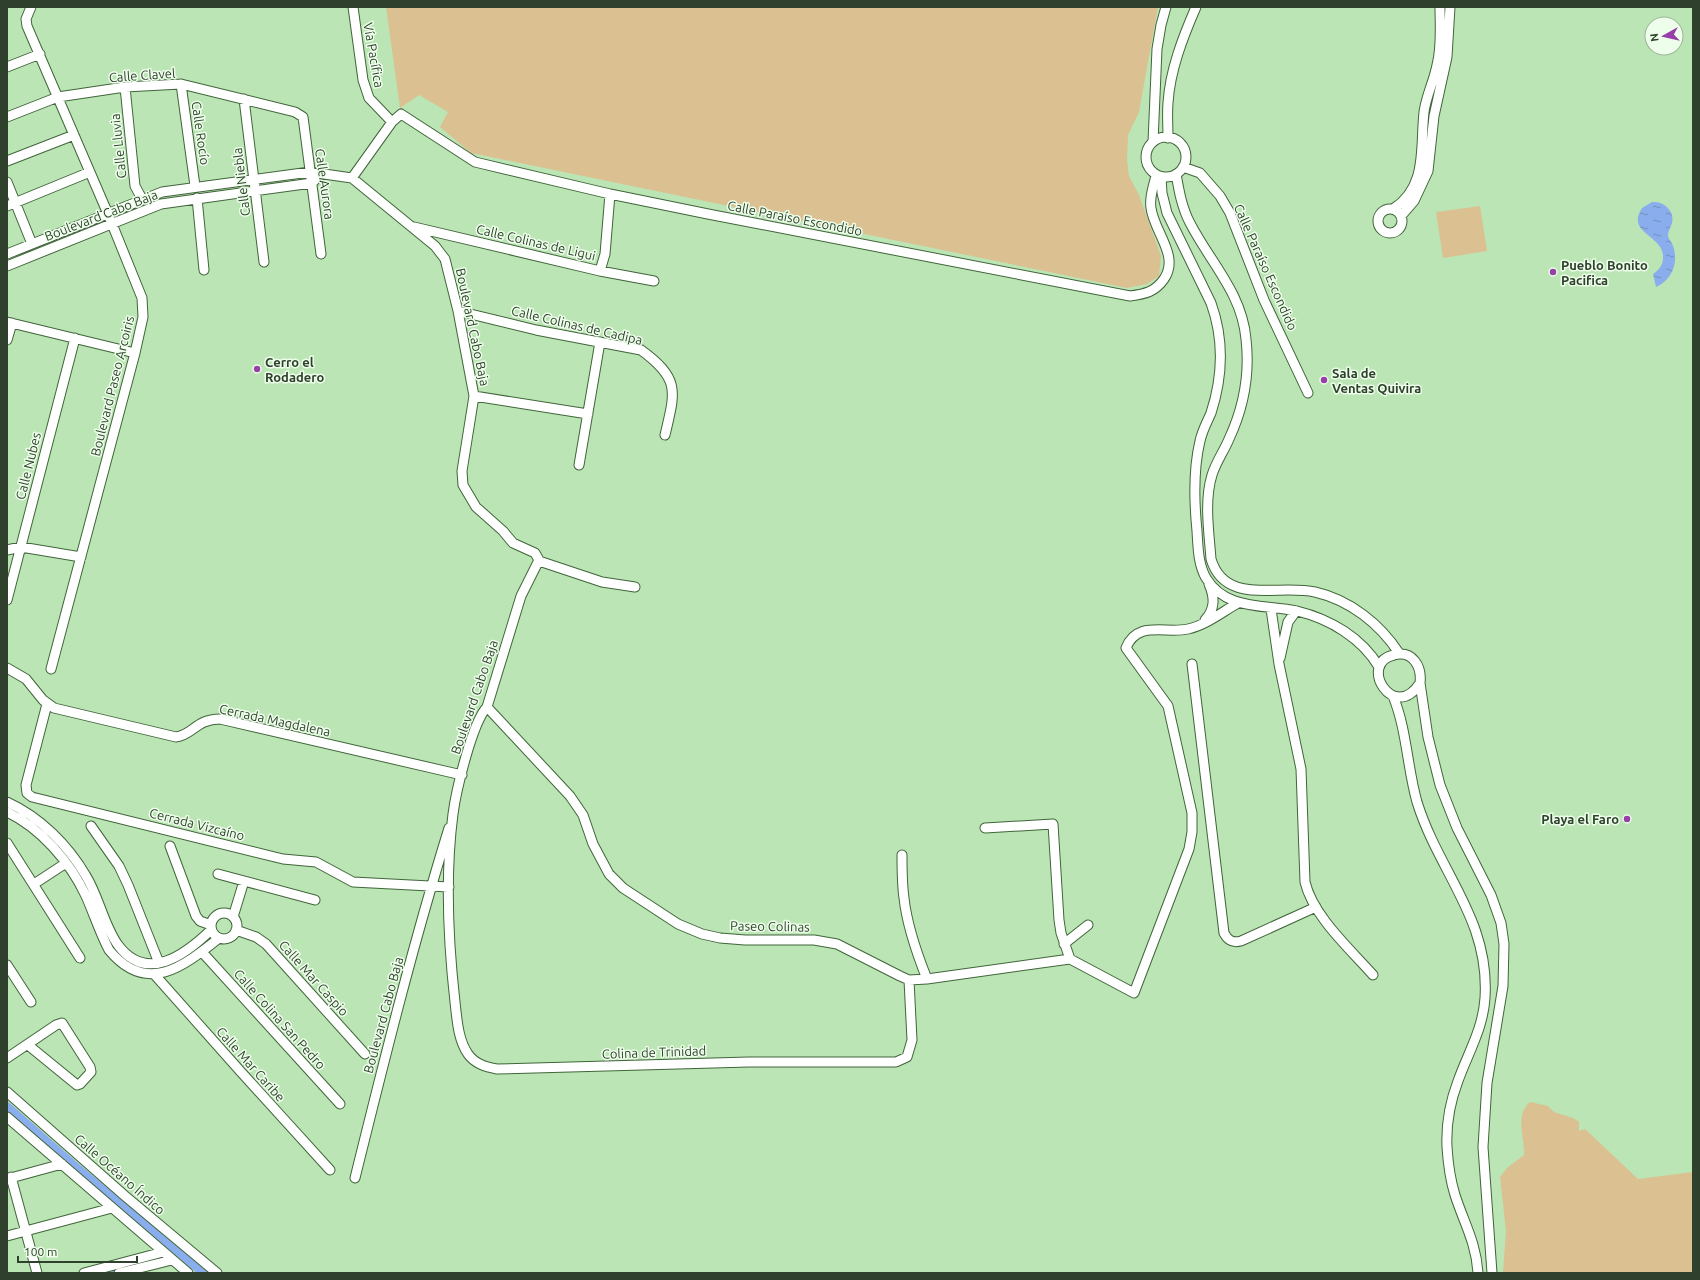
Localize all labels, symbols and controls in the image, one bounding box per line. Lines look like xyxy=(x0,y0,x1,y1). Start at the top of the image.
north arrow xyxy=(1644,16,1684,56)
street label: Vía Pacífica xyxy=(361,21,387,89)
text: N xyxy=(1648,32,1661,42)
street label: Calle Clavel xyxy=(108,66,176,84)
street label: Calle Rocío xyxy=(190,100,212,166)
street label: Calle Lluvia xyxy=(108,113,128,179)
street label: Calle Niebla xyxy=(230,147,252,217)
street label: Calle Aurora xyxy=(313,148,337,220)
street label: Boulevard Cabo Baja xyxy=(42,187,160,243)
street label: Calle Paraíso Escondido xyxy=(726,198,864,238)
street label: Calle Paraíso Escondido xyxy=(1232,202,1300,332)
street label: Calle Colinas de Ligui xyxy=(475,221,597,263)
place label: Pueblo Bonito Pacifica xyxy=(1561,258,1648,287)
street label: Boulevard Cabo Baja xyxy=(454,267,492,387)
marker: Pueblo Bonito Pacifica xyxy=(1548,267,1558,277)
street label: Calle Colinas de Cadipa xyxy=(510,303,644,347)
street label: Boulevard Paseo Arcoiris xyxy=(88,314,136,458)
place label: Cerro el Rodadero xyxy=(265,355,324,384)
marker: Cerro el Rodadero xyxy=(252,364,262,374)
place label: Sala de Ventas Quivira xyxy=(1332,366,1421,395)
marker: Sala de Ventas Quivira xyxy=(1319,375,1329,385)
street label: Calle Nubes xyxy=(13,431,43,501)
street label: Boulevard Cabo Baja xyxy=(448,638,500,756)
street label: Cerrada Magdalena xyxy=(218,701,332,739)
street label: Cerrada Vizcaíno xyxy=(148,805,246,843)
place label: Playa el Faro xyxy=(1541,812,1619,826)
marker: Playa el Faro xyxy=(1622,814,1632,824)
street label: Paseo Colinas xyxy=(730,918,810,934)
street label: Calle Mar Caspio xyxy=(277,938,351,1018)
street label: Boulevard Cabo Baja xyxy=(361,955,405,1075)
street label: Calle Colina San Pedro xyxy=(231,966,329,1072)
street label: Calle Mar Caribe xyxy=(214,1024,288,1104)
street label: Colina de Trinidad xyxy=(602,1043,706,1061)
street label: Calle Océano Índico xyxy=(72,1130,169,1217)
scale bar xyxy=(18,1238,137,1264)
text: 100 m xyxy=(24,1245,57,1258)

